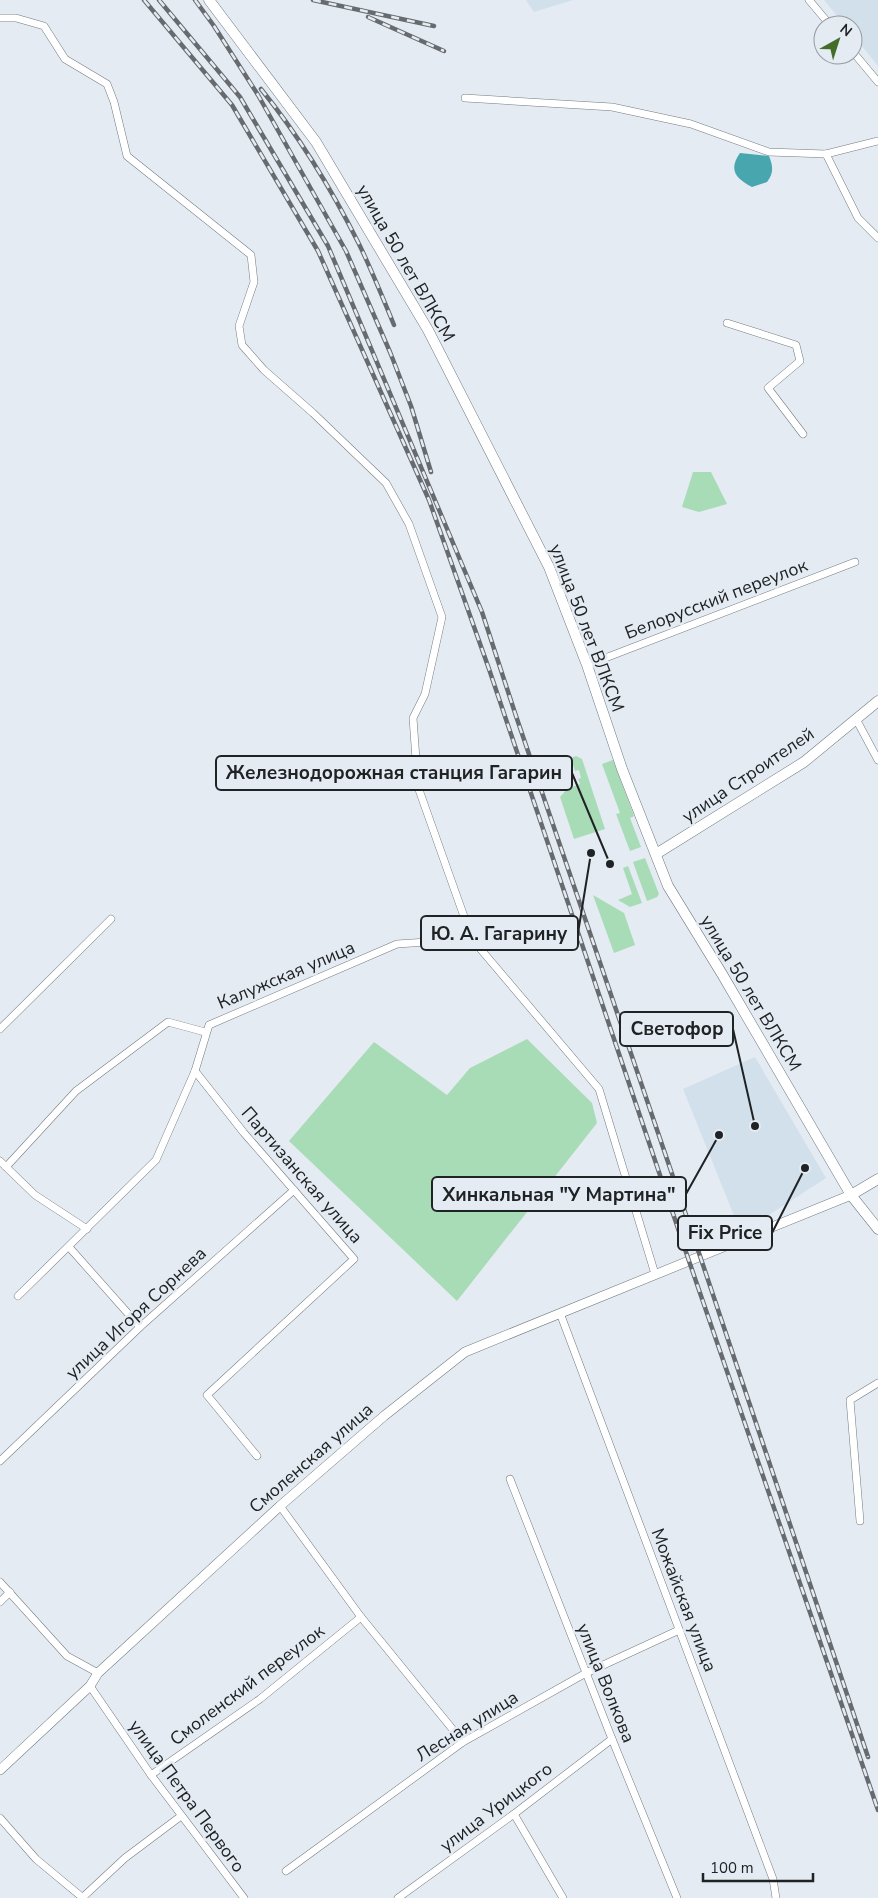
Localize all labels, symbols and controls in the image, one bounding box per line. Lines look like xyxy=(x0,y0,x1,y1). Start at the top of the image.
north arrow xyxy=(813,15,863,65)
text: N xyxy=(836,20,856,41)
street label: улица 50 лет ВЛКСМ xyxy=(351,180,461,346)
street label: улица 50 лет ВЛКСМ xyxy=(544,541,630,715)
street label: Белорусский переулок xyxy=(621,553,811,645)
street label: улица Строителей xyxy=(677,722,819,828)
callout: Железнодорожная станция Гагарин xyxy=(216,756,572,790)
text: Железнодорожная станция Гагарин xyxy=(226,760,562,786)
street label: улица 50 лет ВЛКСМ xyxy=(695,911,807,1075)
callout: Ю. А. Гагарину xyxy=(421,916,578,950)
text: Ю. А. Гагарину xyxy=(431,921,568,947)
street label: Калужская улица xyxy=(213,935,359,1015)
callout: Светофор xyxy=(620,1012,733,1046)
text: Светофор xyxy=(630,1016,724,1042)
street label: Партизанская улица xyxy=(236,1101,368,1249)
callout: Хинкальная "У Мартина" xyxy=(432,1177,686,1211)
text: Хинкальная "У Мартина" xyxy=(441,1182,676,1208)
callout: Fix Price xyxy=(678,1216,772,1250)
text: Fix Price xyxy=(688,1220,762,1246)
street label: улица Игоря Сорнева xyxy=(61,1242,211,1384)
street label: Смоленская улица xyxy=(244,1397,378,1519)
street label: Можайская улица xyxy=(646,1525,722,1675)
street label: Смоленский переулок xyxy=(165,1619,330,1751)
street label: улица Волкова xyxy=(571,1620,641,1746)
street label: Лесная улица xyxy=(411,1685,523,1767)
street label: улица Петра Первого xyxy=(123,1715,251,1877)
street label: улица Урицкого xyxy=(435,1757,557,1857)
scale bar xyxy=(703,1850,813,1882)
text: 100 m xyxy=(710,1858,754,1878)

